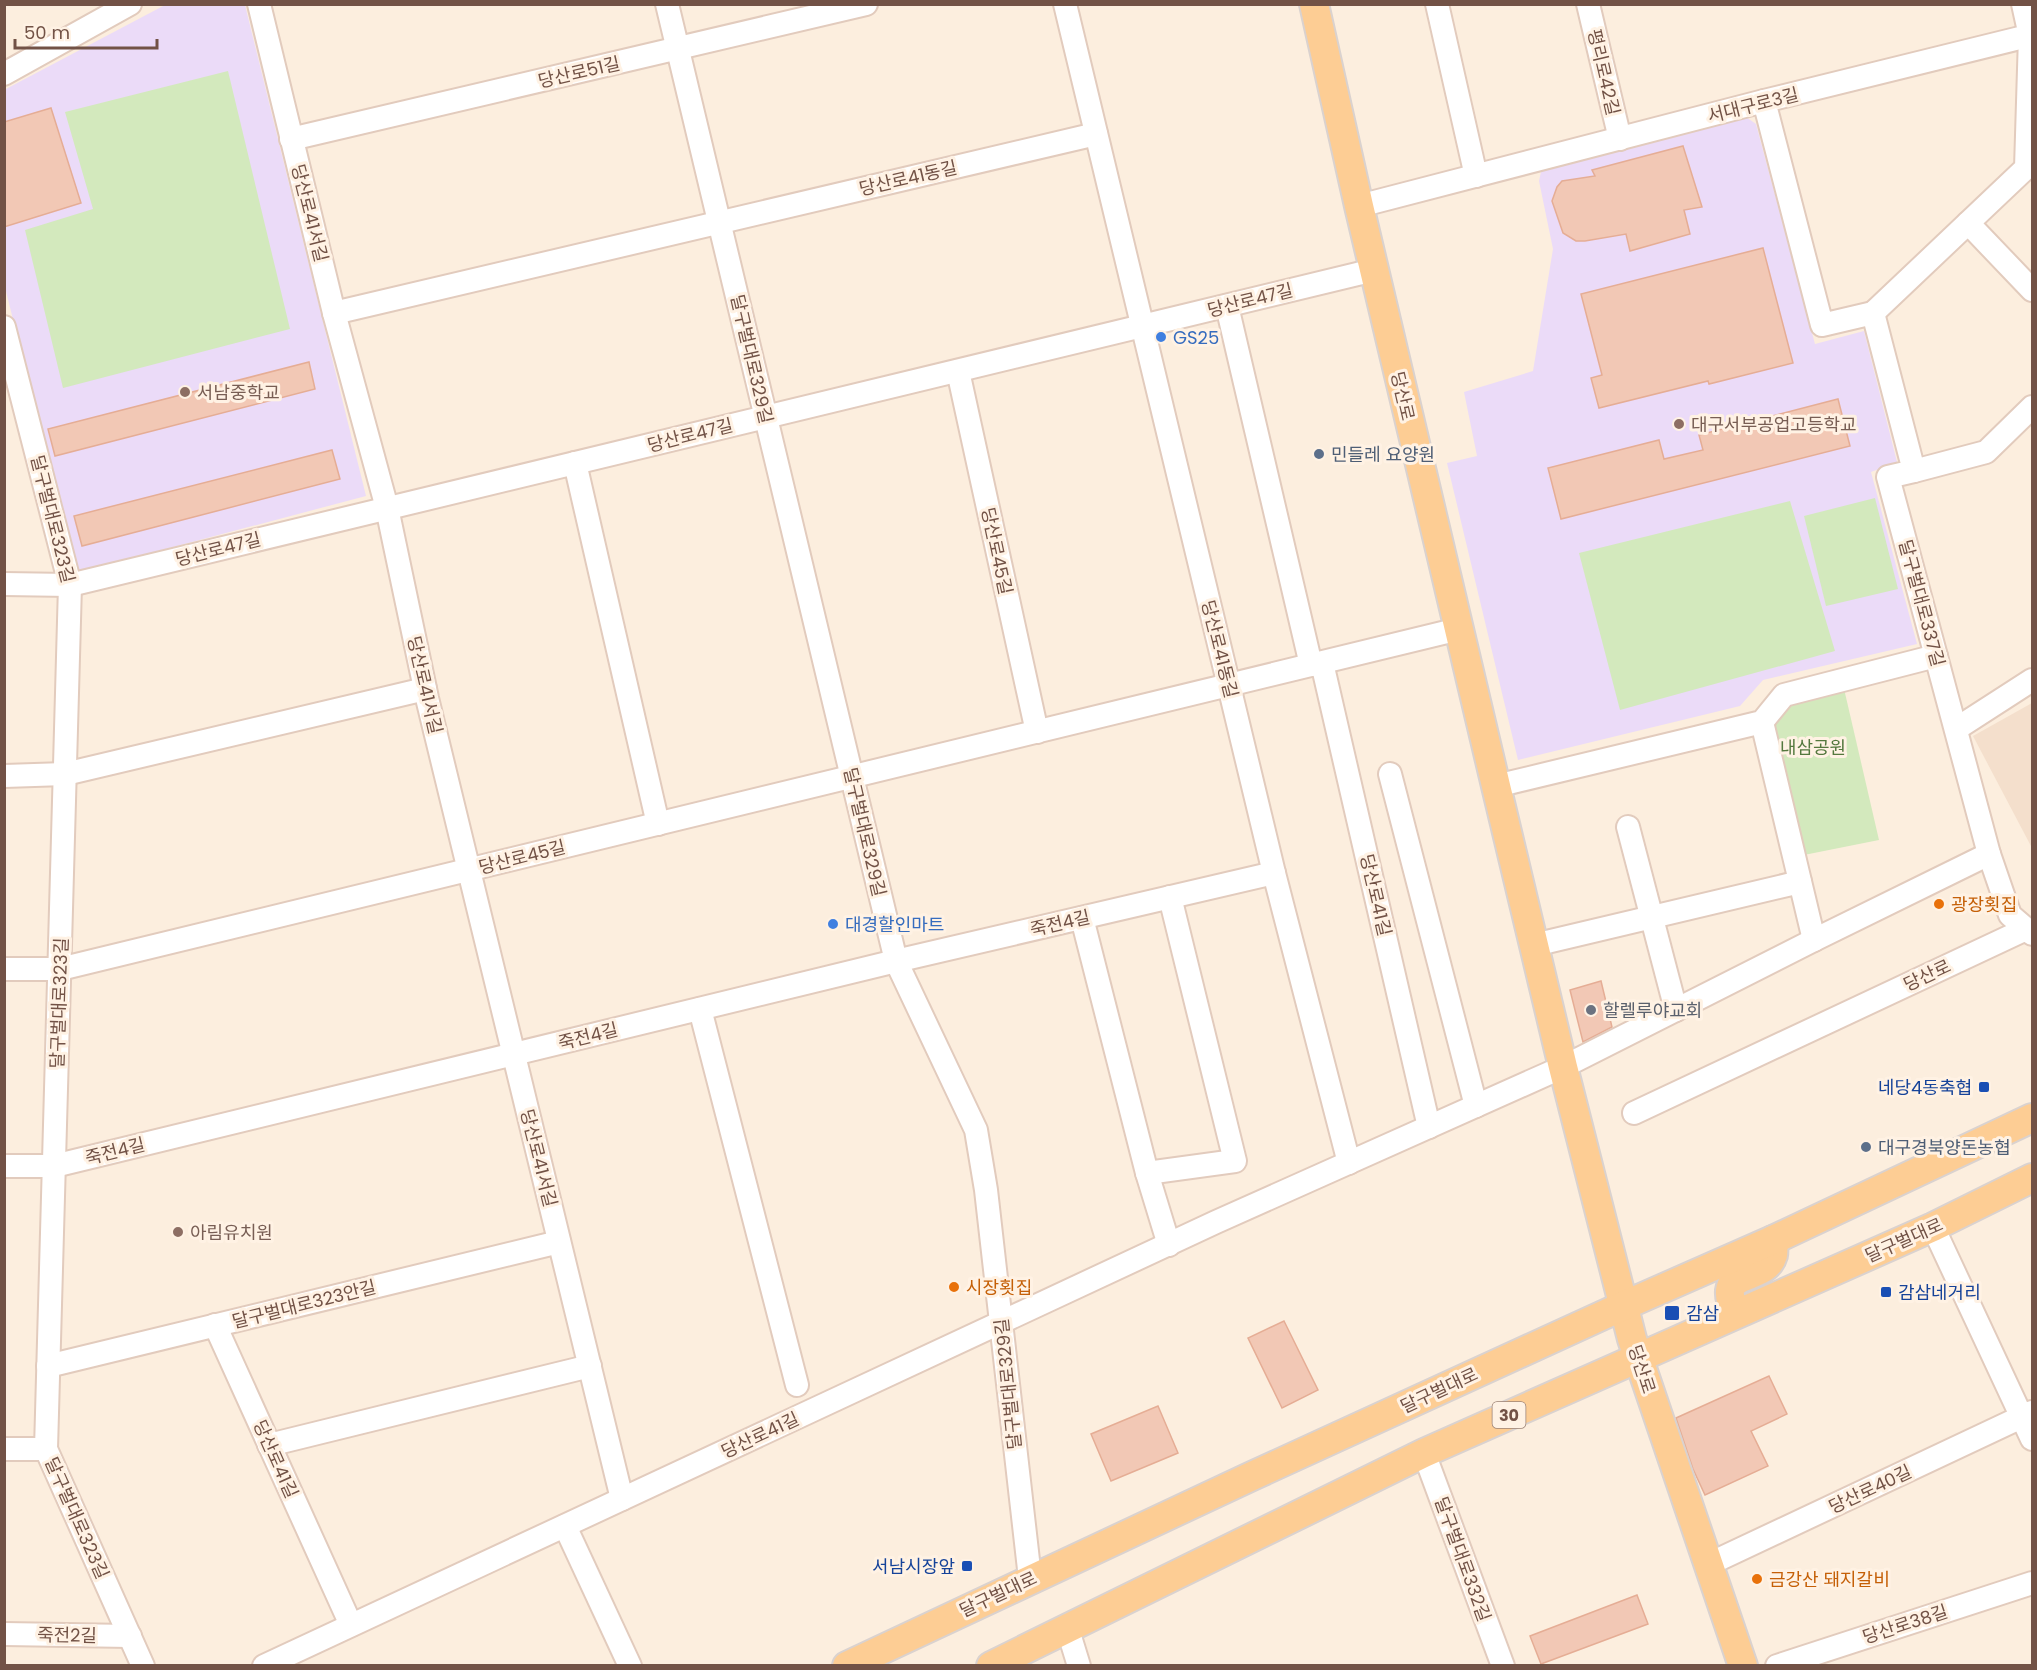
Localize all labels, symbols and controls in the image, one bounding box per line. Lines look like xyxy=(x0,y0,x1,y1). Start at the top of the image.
scale bar xyxy=(15,12,158,50)
text: 50 m xyxy=(24,20,70,45)
street label: 평리로42길 xyxy=(1582,26,1626,118)
street label: 당산로51길 xyxy=(536,50,622,94)
street label: 서대구로3길 xyxy=(1705,82,1801,128)
street label: 당산로41동길 xyxy=(857,155,959,201)
street label: 당산로41서길 xyxy=(286,162,334,264)
street label: 당산로47길 xyxy=(1205,277,1295,323)
street label: 달구벌대로329길 xyxy=(725,292,779,426)
place label: GS25 xyxy=(1173,325,1219,350)
marker: GS25 xyxy=(1154,330,1168,344)
street label: 당산로 xyxy=(1385,369,1421,423)
place label: 서남중학교 xyxy=(197,380,280,405)
marker: 서남중학교 xyxy=(178,385,192,399)
street label: 당산로47길 xyxy=(645,412,735,458)
place label: 대구서부공업고등학교 xyxy=(1691,412,1857,437)
marker: 대구서부공업고등학교 xyxy=(1672,417,1686,431)
place label: 민들레 요양원 xyxy=(1331,442,1435,467)
marker: 민들레 요양원 xyxy=(1312,447,1326,461)
street label: 달구벌대로323길 xyxy=(25,452,81,586)
street label: 당산로45길 xyxy=(976,505,1018,597)
street label: 당산로47길 xyxy=(173,526,263,572)
street label: 달구벌대로337길 xyxy=(1893,537,1951,669)
street label: 당산로41동길 xyxy=(1196,598,1244,700)
street label: 당산로41서길 xyxy=(402,634,448,736)
park label: 내삼공원 xyxy=(1780,735,1846,760)
street label: 달구벌대로329길 xyxy=(838,765,892,899)
street label: 당산로45길 xyxy=(476,834,568,880)
street label: 당산로41길 xyxy=(1354,852,1398,938)
place label: 광장횟집 xyxy=(1951,892,2017,917)
marker: 광장횟집 xyxy=(1932,897,1946,911)
street label: 죽전4길 xyxy=(1027,904,1093,942)
place label: 대경할인마트 xyxy=(845,912,944,937)
marker: 대경할인마트 xyxy=(826,917,840,931)
street label: 달구벌대로323길 xyxy=(44,937,74,1069)
street label: 당산로 xyxy=(1899,953,1955,997)
place label: 할렐루야교회 xyxy=(1603,998,1702,1023)
marker: 할렐루야교회 xyxy=(1584,1003,1598,1017)
street label: 죽전4길 xyxy=(555,1016,621,1056)
place label: 네당4동축협 xyxy=(1878,1075,1972,1100)
marker: 네당4동축협 xyxy=(1977,1080,1991,1094)
street label: 당산로41서길 xyxy=(515,1107,563,1209)
street label: 죽전4길 xyxy=(82,1131,148,1171)
place label: 대구경북양돈농협 xyxy=(1878,1135,2010,1160)
marker: 대구경북양돈농협 xyxy=(1859,1140,1873,1154)
street label: 달구벌대로 xyxy=(1861,1212,1947,1268)
place label: 아림유치원 xyxy=(190,1220,273,1245)
marker: 아림유치원 xyxy=(171,1225,185,1239)
street label: 달구벌대로323안길 xyxy=(229,1274,379,1334)
place label: 시장횟집 xyxy=(966,1275,1032,1300)
marker: 시장횟집 xyxy=(947,1280,961,1294)
place label: 감삼네거리 xyxy=(1898,1280,1981,1305)
marker: 감삼네거리 xyxy=(1879,1285,1893,1299)
place label: 감삼 xyxy=(1686,1301,1719,1326)
marker: 감삼 xyxy=(1663,1304,1681,1322)
street label: 달구벌대로329길 xyxy=(989,1317,1027,1451)
street label: 당산로 xyxy=(1622,1342,1662,1396)
street label: 달구벌대로 xyxy=(1396,1361,1482,1419)
road number: 30 xyxy=(1492,1402,1526,1428)
street label: 당산로41길 xyxy=(717,1406,803,1464)
street label: 당산로41길 xyxy=(248,1416,304,1502)
street label: 달구벌대로323길 xyxy=(39,1453,115,1583)
street label: 당산로40길 xyxy=(1824,1459,1916,1519)
street label: 달구벌대로332길 xyxy=(1429,1493,1497,1625)
place label: 서남시장앞 xyxy=(872,1554,955,1579)
marker: 서남시장앞 xyxy=(960,1559,974,1573)
street label: 달구벌대로 xyxy=(955,1565,1041,1623)
place label: 금강산 돼지갈비 xyxy=(1769,1567,1890,1592)
marker: 금강산 돼지갈비 xyxy=(1750,1572,1764,1586)
street label: 당산로38길 xyxy=(1859,1598,1951,1650)
street label: 죽전2길 xyxy=(37,1622,97,1648)

